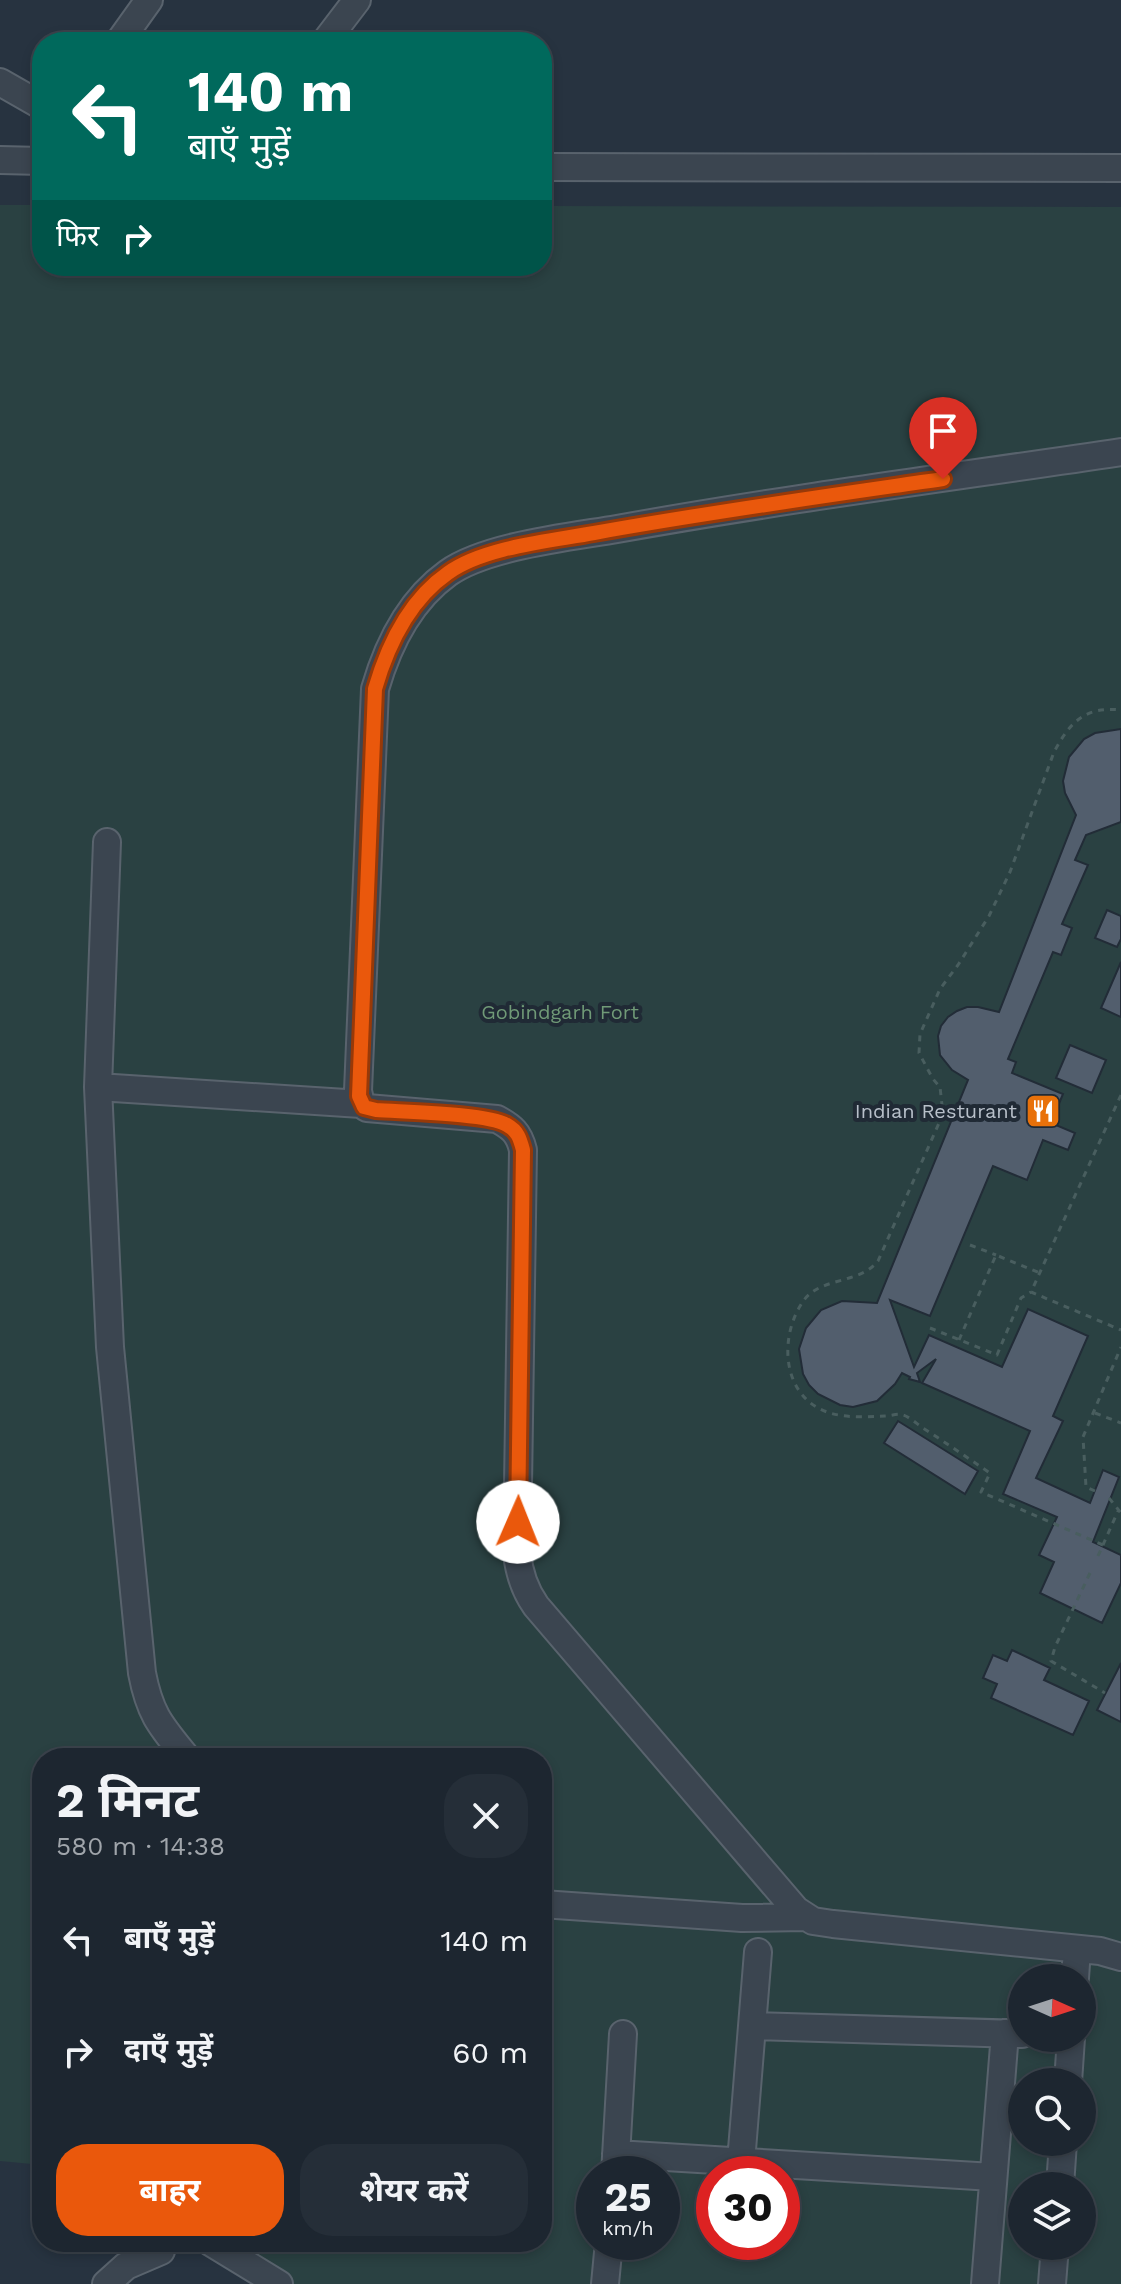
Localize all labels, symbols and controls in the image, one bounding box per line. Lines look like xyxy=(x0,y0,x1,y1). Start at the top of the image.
text: 140 m xyxy=(188,59,353,125)
icon: left xyxy=(56,64,160,168)
text: बाएँ मुड़ें xyxy=(188,126,291,168)
icon: right xyxy=(115,216,159,260)
text: फिर xyxy=(56,218,99,253)
pin xyxy=(909,397,977,479)
icon: arrive xyxy=(921,409,965,453)
park label: Gobindgarh Fort xyxy=(481,1000,639,1024)
restaurant icon: Indian Resturant xyxy=(1024,1092,1062,1130)
place label: Indian Resturant xyxy=(855,1099,1018,1123)
position arrow xyxy=(476,1480,560,1564)
text: 2 मिनट xyxy=(56,1772,199,1829)
button: close xyxy=(444,1774,528,1858)
text: 580 m · 14:38 xyxy=(56,1831,225,1861)
icon: left xyxy=(56,1918,100,1962)
text: बाएँ मुड़ें xyxy=(124,1920,215,1955)
text: 140 m xyxy=(440,1923,528,1958)
north arrow xyxy=(1008,1964,1096,2052)
map controls xyxy=(1008,1964,1096,2260)
icon: right xyxy=(56,2030,100,2074)
text: दाएँ मुड़ें xyxy=(124,2032,213,2067)
text: 60 m xyxy=(452,2035,528,2070)
button: search xyxy=(1008,2068,1096,2156)
button: बाहर xyxy=(56,2144,284,2236)
button: शेयर करें xyxy=(300,2144,528,2236)
speed limit sign: 30 xyxy=(696,2156,800,2260)
button: layers xyxy=(1008,2172,1096,2260)
text: 25 xyxy=(604,2174,652,2221)
text: km/h xyxy=(602,2216,654,2240)

